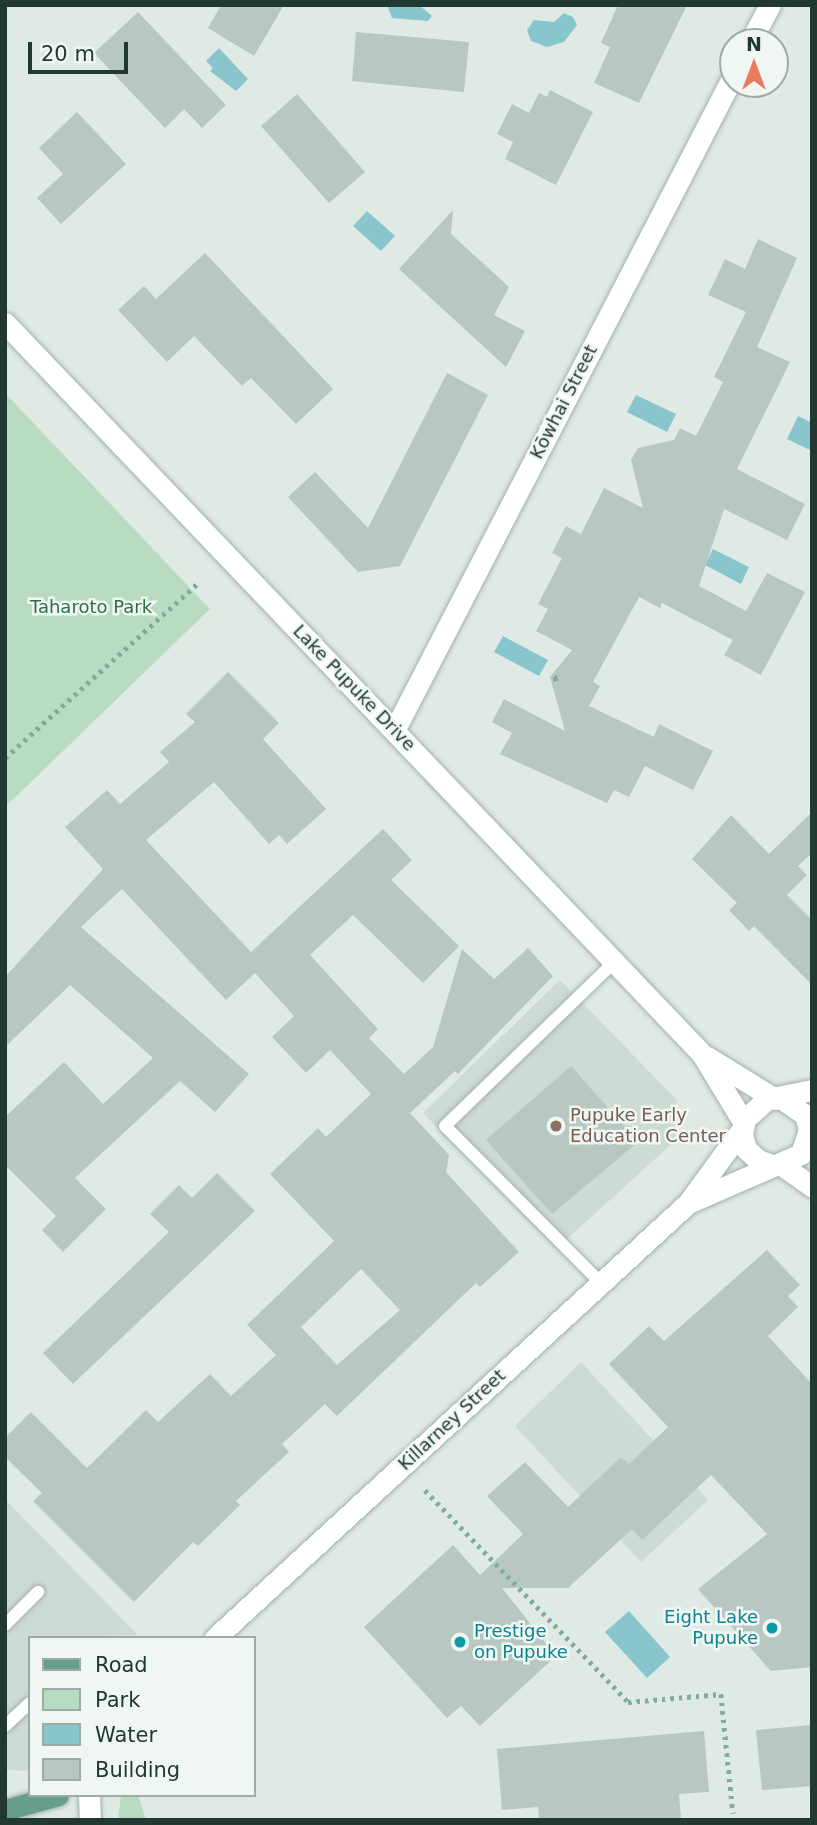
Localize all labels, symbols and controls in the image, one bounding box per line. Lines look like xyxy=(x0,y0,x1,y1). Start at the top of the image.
scale bar xyxy=(32,28,131,72)
north arrow xyxy=(719,28,789,98)
text: N xyxy=(746,33,762,55)
text: 20 m xyxy=(41,42,95,66)
street label: Kōwhai Street xyxy=(526,341,602,463)
park label: Taharoto Park xyxy=(30,596,152,618)
street label: Lake Pupuke Drive xyxy=(288,620,420,756)
place label: Pupuke Early Education Center xyxy=(570,1105,726,1148)
marker: Pupuke Early Education Center xyxy=(548,1118,564,1134)
street label: Killarney Street xyxy=(394,1365,510,1475)
place label: Eight Lake Pupuke xyxy=(664,1607,758,1650)
marker: Eight Lake Pupuke xyxy=(764,1620,780,1636)
place label: Prestige on Pupuke xyxy=(474,1621,568,1664)
marker: Prestige on Pupuke xyxy=(452,1634,468,1650)
legend xyxy=(28,1636,256,1797)
text: Road xyxy=(95,1653,148,1677)
text: Park xyxy=(95,1688,140,1712)
text: Water xyxy=(95,1723,157,1747)
text: Building xyxy=(95,1758,180,1782)

